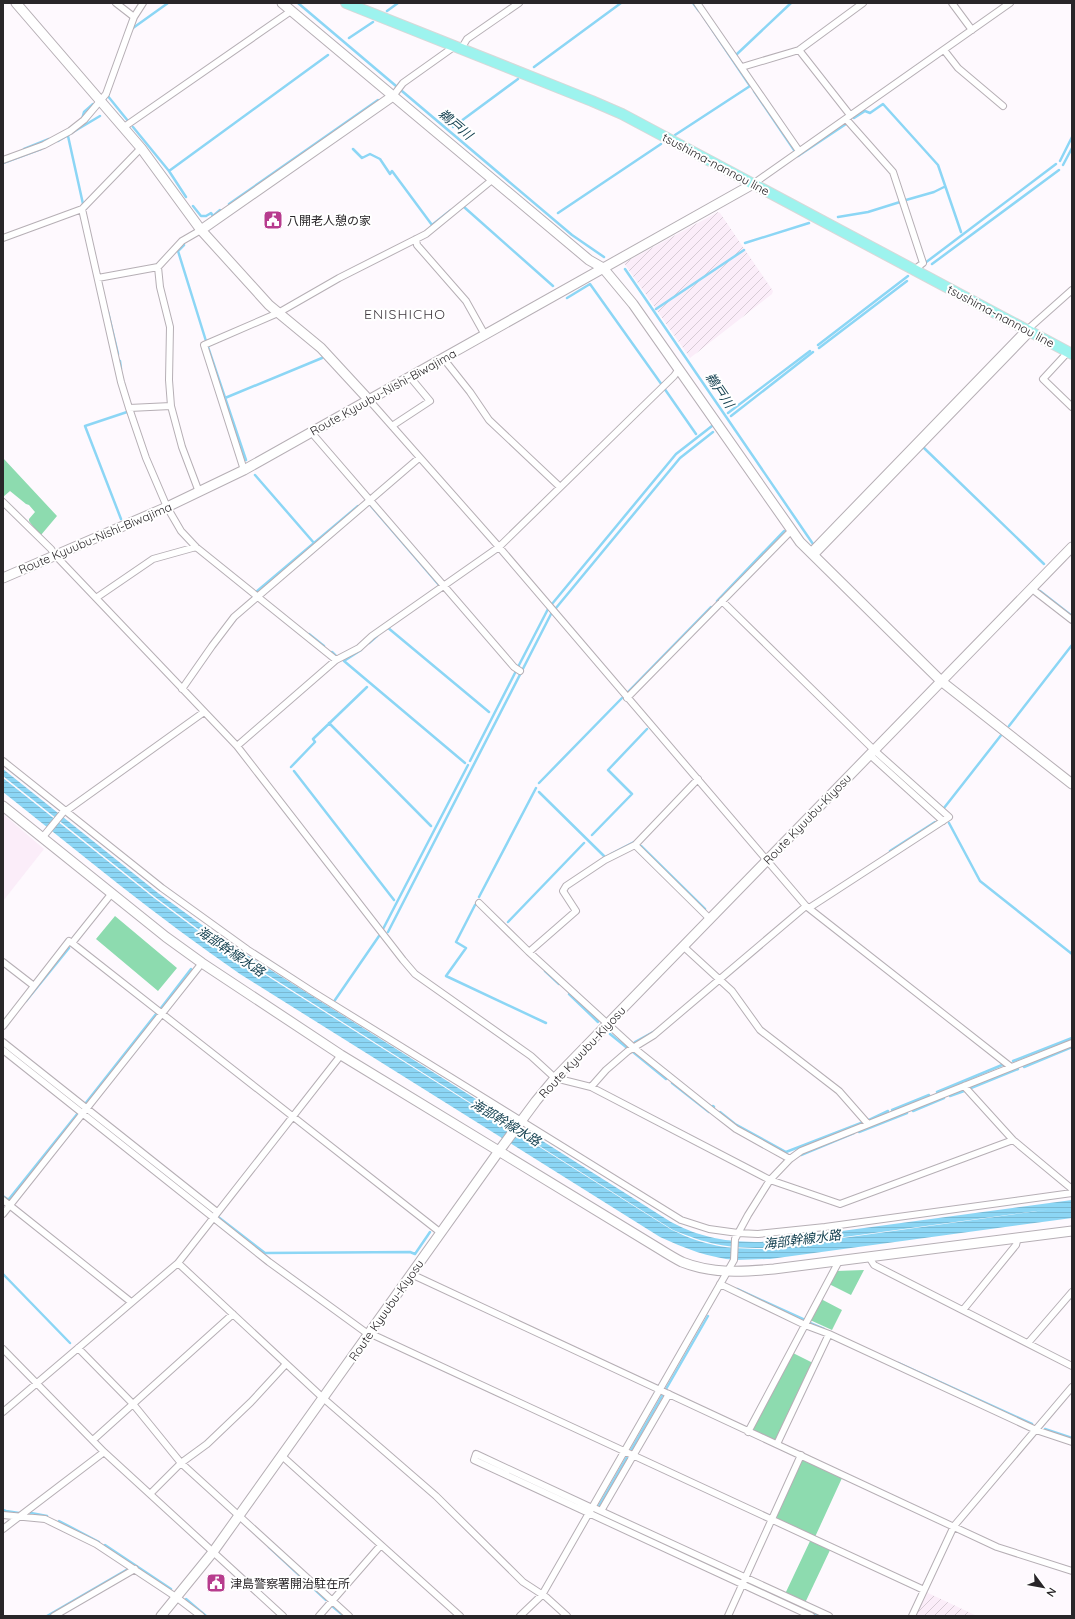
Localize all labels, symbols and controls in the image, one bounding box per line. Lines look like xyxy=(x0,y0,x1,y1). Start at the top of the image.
water label: 鵜戸川 xyxy=(436,105,478,144)
street label: tsushima-nannou line xyxy=(660,129,772,199)
public building icon: 八開老人憩の家 xyxy=(262,209,284,231)
place label: 八開老人憩の家 xyxy=(287,213,371,228)
street label: tsushima-nannou line xyxy=(945,281,1057,351)
district label: ENISHICHO xyxy=(364,305,446,323)
street label: Route Kyuubu-Nishi-Biwajima xyxy=(307,345,459,439)
water label: 鵜戸川 xyxy=(702,369,739,412)
street label: Route Kyuubu-Nishi-Biwajima xyxy=(16,499,174,577)
street label: Route Kyuubu-Kiyosu xyxy=(760,770,854,868)
water label: 海部幹線水路 xyxy=(194,923,269,980)
street label: Route Kyuubu-Kiyosu xyxy=(535,1003,629,1101)
water label: 海部幹線水路 xyxy=(468,1095,544,1149)
water label: 海部幹線水路 xyxy=(762,1226,843,1252)
street label: Route Kyuubu-Kiyosu xyxy=(345,1256,427,1364)
north arrow xyxy=(1023,1567,1063,1607)
public building icon: 津島警察署開治駐在所 xyxy=(205,1572,227,1594)
place label: 津島警察署開治駐在所 xyxy=(230,1576,350,1591)
text: N xyxy=(1043,1585,1060,1599)

